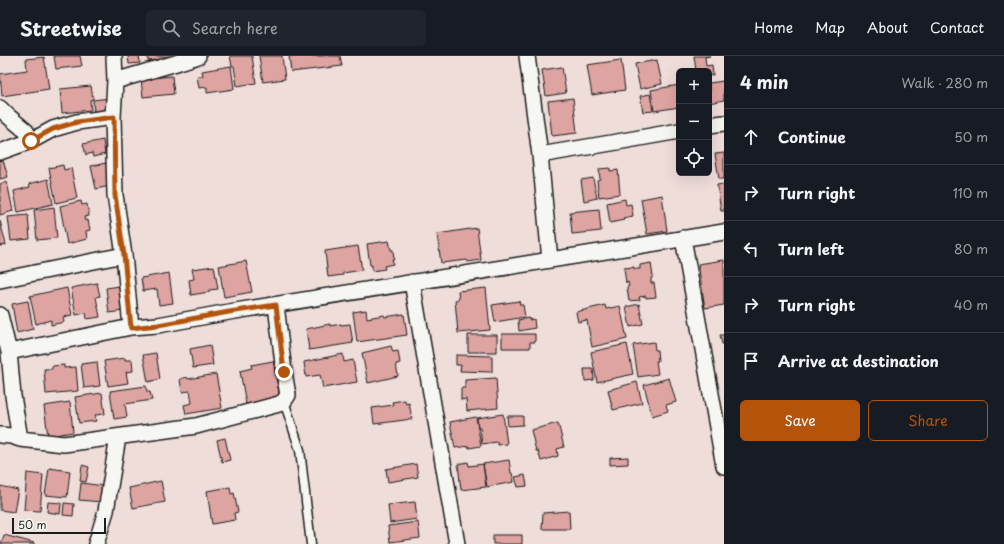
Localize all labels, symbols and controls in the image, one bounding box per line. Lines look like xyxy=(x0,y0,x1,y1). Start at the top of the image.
search box xyxy=(146,10,426,46)
text: Streetwise xyxy=(20,14,122,42)
text: Search here xyxy=(192,16,278,39)
icon: search xyxy=(160,17,182,39)
text: Home xyxy=(754,17,793,38)
text: Map xyxy=(815,17,845,38)
text: About xyxy=(867,17,908,38)
text: Contact xyxy=(930,17,984,38)
map controls xyxy=(676,68,712,176)
button: + xyxy=(676,68,712,104)
text: 4 min xyxy=(740,69,788,95)
text: Walk · 280 m xyxy=(901,73,988,92)
button: − xyxy=(676,104,712,140)
text: Continue xyxy=(778,125,846,148)
icon: ahead xyxy=(740,126,762,148)
text: 50 m xyxy=(954,127,988,146)
route start xyxy=(22,132,40,150)
button: locate xyxy=(676,140,712,176)
text: Turn right xyxy=(778,181,855,204)
icon: right xyxy=(740,182,762,204)
text: 110 m xyxy=(953,183,988,202)
text: Turn left xyxy=(778,237,844,260)
icon: left xyxy=(740,238,762,260)
text: 80 m xyxy=(954,239,988,258)
text: Turn right xyxy=(778,293,855,316)
icon: right xyxy=(740,294,762,316)
text: 40 m xyxy=(954,295,988,314)
text: Arrive at destination xyxy=(778,349,939,372)
icon: arrive xyxy=(740,350,762,372)
route end xyxy=(275,363,293,381)
button: Save xyxy=(740,400,860,441)
button: Share xyxy=(868,400,988,441)
scale bar xyxy=(12,516,106,535)
text: 50 m xyxy=(18,516,47,533)

